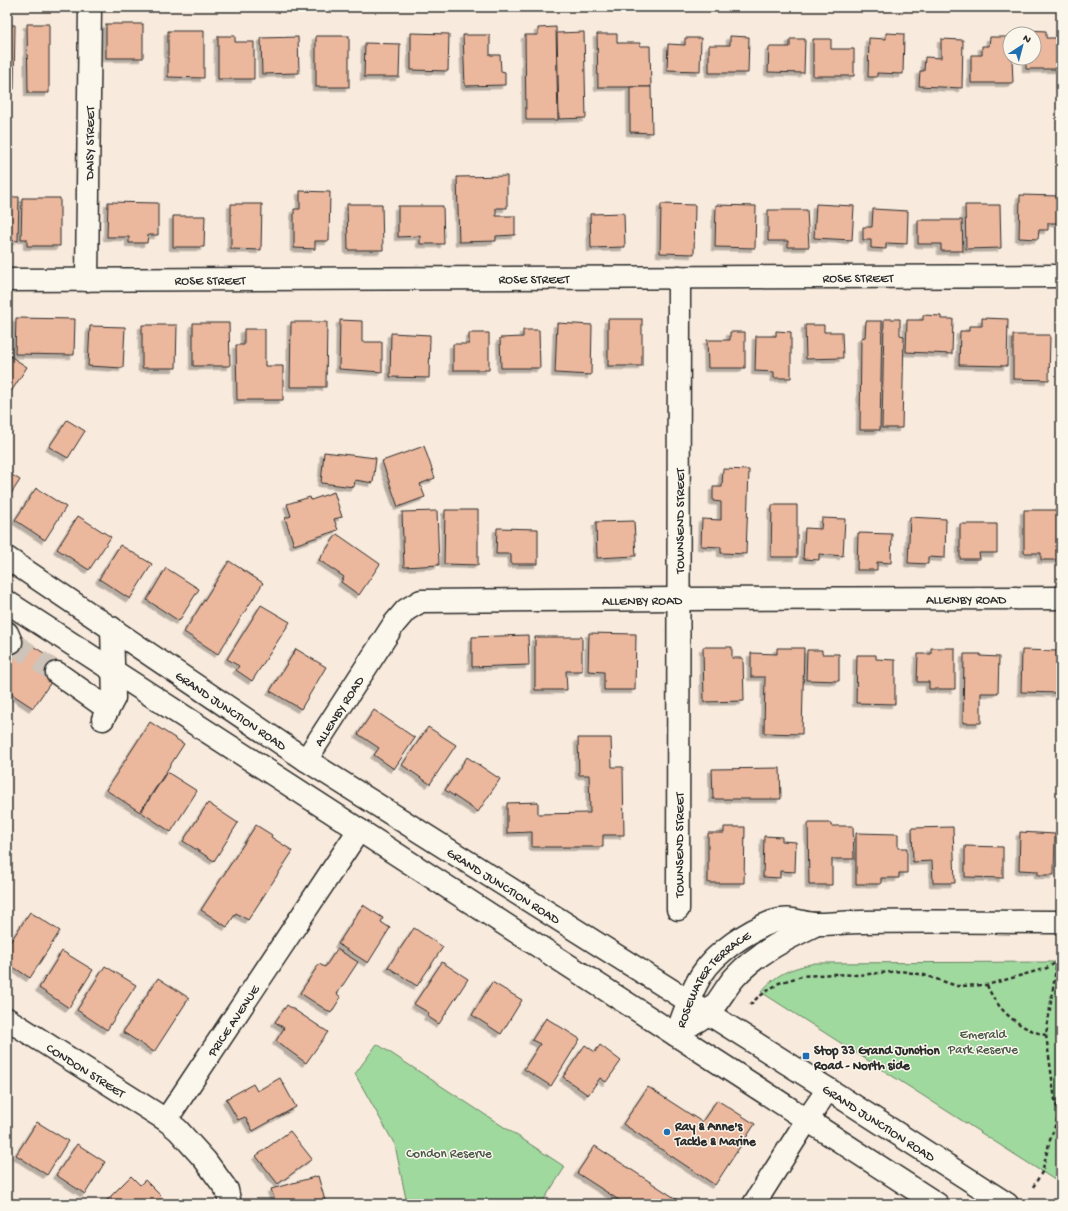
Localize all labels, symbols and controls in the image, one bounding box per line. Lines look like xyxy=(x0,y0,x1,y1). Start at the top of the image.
north arrow xyxy=(1002,26,1042,66)
text: N xyxy=(1020,33,1033,46)
street label: DAISY STREET xyxy=(83,105,99,181)
street label: ROSE STREET xyxy=(822,272,895,287)
street label: ROSE STREET xyxy=(498,273,571,288)
street label: ROSE STREET xyxy=(174,274,247,289)
street label: TOWNSEND STREET xyxy=(674,467,689,575)
street label: ALLENBY ROAD xyxy=(926,593,1007,608)
street label: ALLENBY ROAD xyxy=(602,594,683,610)
street label: GRAND JUNCTION ROAD xyxy=(172,669,289,755)
street label: ALLENBY ROAD xyxy=(312,674,369,750)
street label: TOWNSEND STREET xyxy=(673,791,688,899)
street label: GRAND JUNCTION ROAD xyxy=(443,846,563,929)
street label: ROSEWATER TERRACE xyxy=(674,928,755,1030)
street label: PRICE AVENUE xyxy=(205,982,264,1061)
park label: Emerald Park Reserve xyxy=(947,1028,1018,1058)
street label: CONDON STREET xyxy=(43,1041,128,1103)
place label: Stop 33 Grand Junction Road - North side xyxy=(813,1044,940,1074)
marker: Stop 33 Grand Junction Road - North side xyxy=(801,1051,811,1061)
street label: GRAND JUNCTION ROAD xyxy=(819,1082,938,1166)
place label: Ray & Anne's Tackle & Marine xyxy=(674,1120,757,1150)
marker: Ray & Anne's Tackle & Marine xyxy=(662,1127,672,1137)
park label: Condon Reserve xyxy=(406,1147,492,1162)

